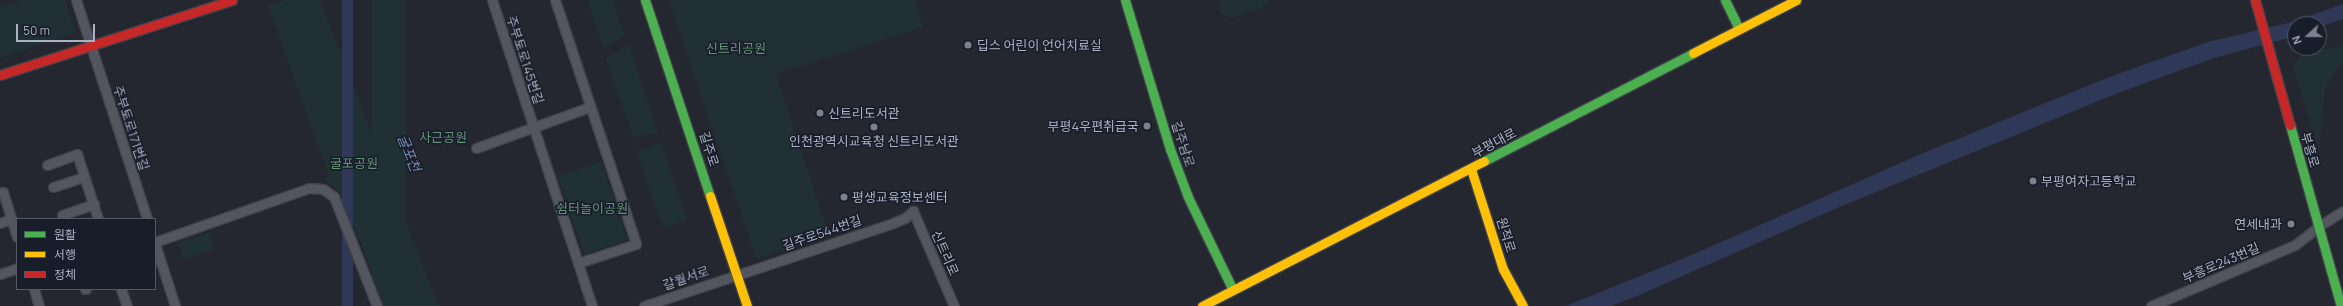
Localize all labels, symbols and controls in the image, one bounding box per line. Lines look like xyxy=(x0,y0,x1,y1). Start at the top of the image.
street label: 주부토로145번길 xyxy=(503,14,547,106)
scale bar xyxy=(18,16,97,42)
north arrow xyxy=(2287,16,2327,56)
text: 50 m xyxy=(23,22,50,39)
text: N xyxy=(2288,34,2305,46)
place label: 딥스 어린이 언어치료실 xyxy=(977,37,1102,53)
marker: 딥스 어린이 언어치료실 xyxy=(962,39,974,51)
park label: 신트리공원 xyxy=(706,40,766,56)
street label: 주부토로171번길 xyxy=(110,84,152,172)
place label: 신트리도서관 xyxy=(828,105,900,121)
marker: 신트리도서관 xyxy=(815,108,825,118)
place label: 부평4우편취급국 xyxy=(1048,118,1139,134)
street label: 길주남로 xyxy=(1168,119,1198,169)
marker: 부평4우편취급국 xyxy=(1142,121,1152,131)
marker: 인천광역시교육청 신트리도서관 xyxy=(869,122,879,132)
street label: 부평대로 xyxy=(1469,125,1519,161)
park label: 사근공원 xyxy=(419,129,467,145)
street label: 길주로 xyxy=(696,130,722,168)
street label: 부흥로 xyxy=(2298,131,2322,169)
water label: 굴포천 xyxy=(394,132,424,174)
place label: 인천광역시교육청 신트리도서관 xyxy=(789,133,959,149)
park label: 굴포공원 xyxy=(330,155,378,171)
place label: 부평여자고등학교 xyxy=(2041,173,2137,189)
marker: 부평여자고등학교 xyxy=(2028,176,2038,186)
place label: 평생교육정보센터 xyxy=(852,189,948,205)
marker: 평생교육정보센터 xyxy=(839,192,849,202)
park label: 쉼터놀이공원 xyxy=(556,200,628,216)
street label: 길주로544번길 xyxy=(780,212,864,254)
street label: 원적로 xyxy=(1493,216,1519,254)
place label: 연세내과 xyxy=(2234,216,2282,232)
legend xyxy=(16,218,156,290)
marker: 연세내과 xyxy=(2285,218,2297,230)
text: 원활 xyxy=(54,226,76,243)
street label: 신트리로 xyxy=(928,228,962,278)
street label: 부흥로243번길 xyxy=(2180,240,2262,286)
text: 서행 xyxy=(54,246,76,263)
street label: 갈월서로 xyxy=(661,263,711,293)
text: 정체 xyxy=(54,266,76,283)

